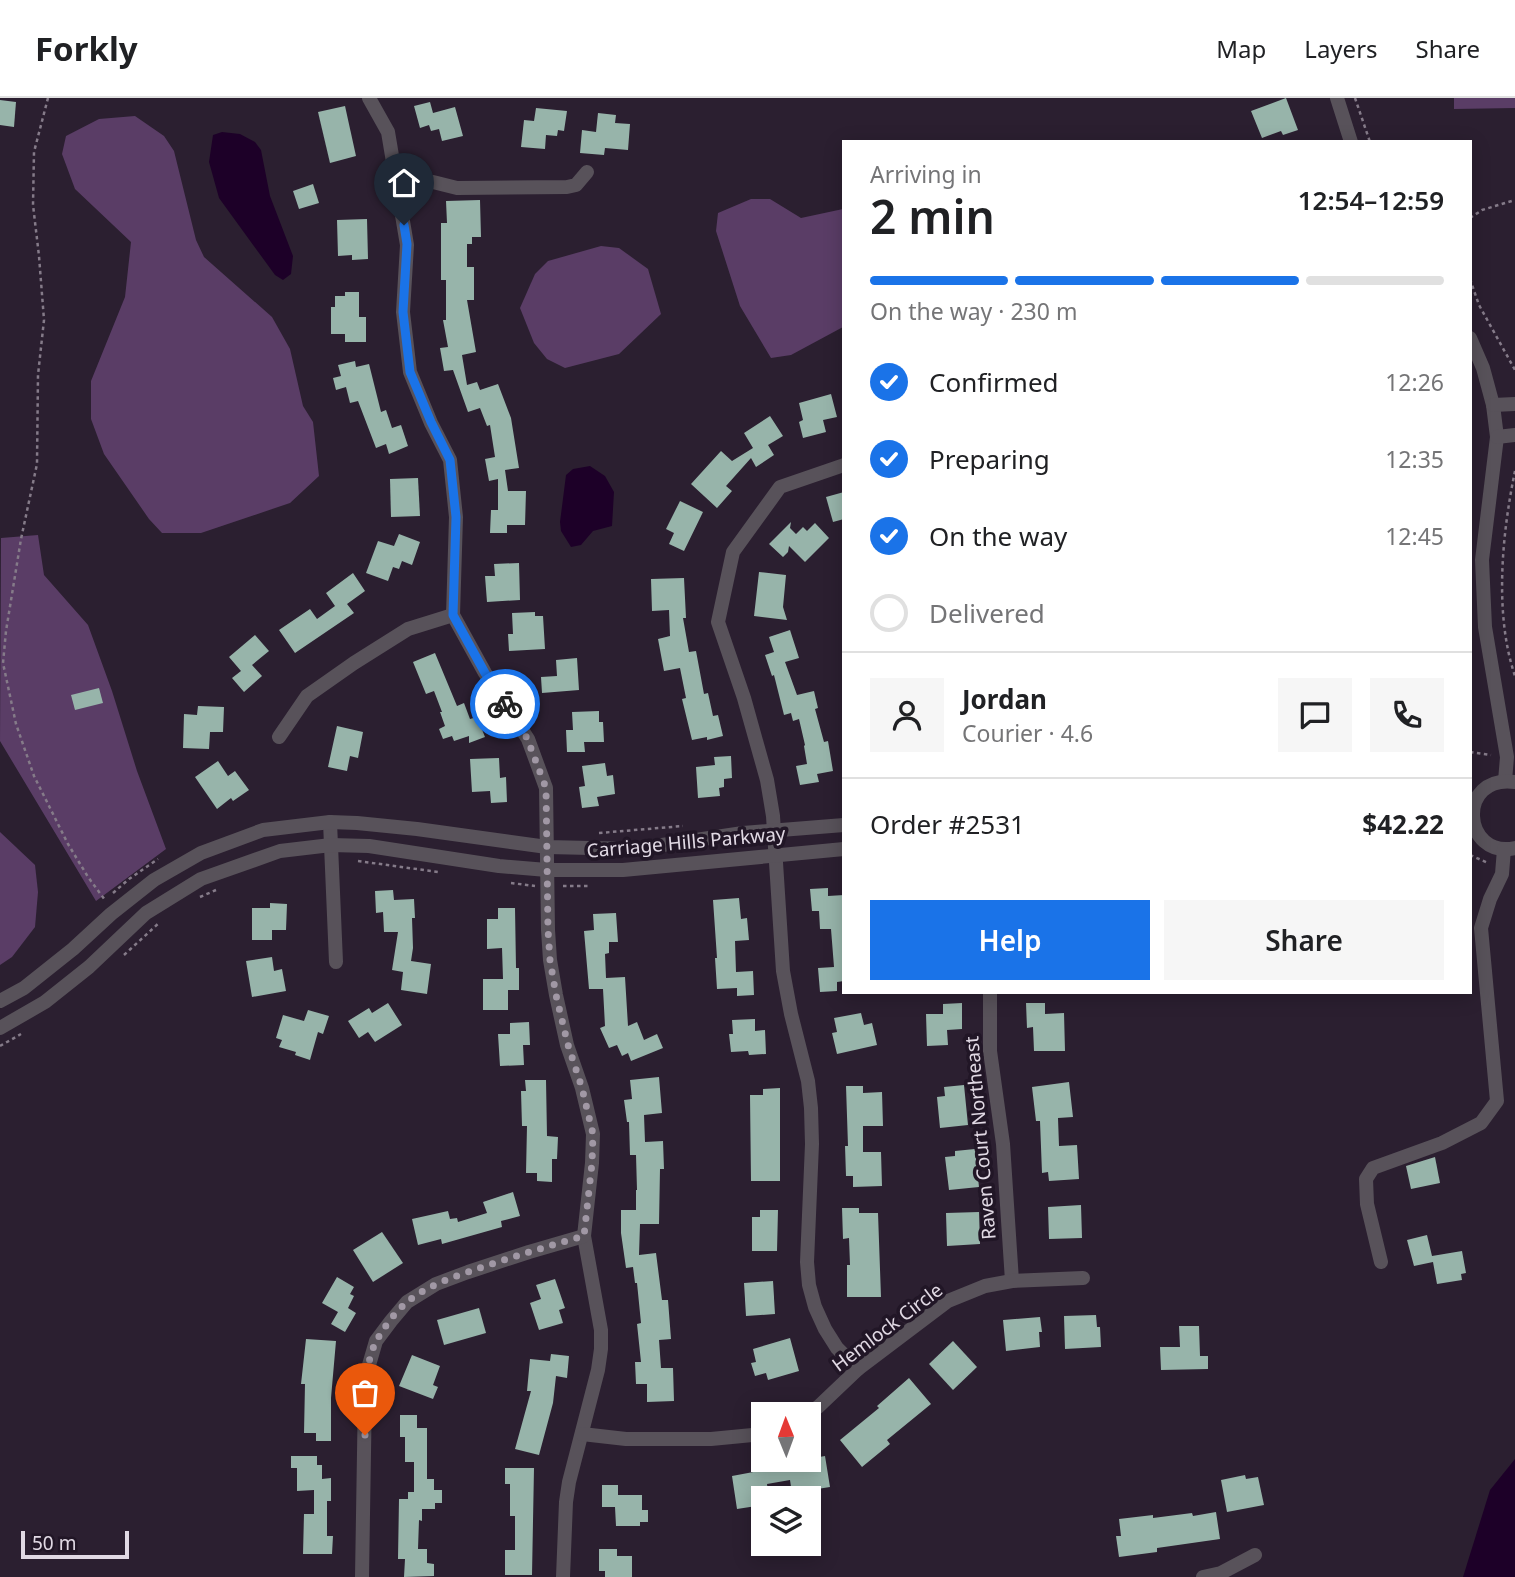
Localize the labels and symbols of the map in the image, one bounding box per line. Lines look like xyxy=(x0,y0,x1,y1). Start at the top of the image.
pin xyxy=(374,153,434,225)
courier xyxy=(470,669,540,739)
street label: Carriage Hills Parkway xyxy=(585,820,787,864)
street label: Raven Court Northeast xyxy=(958,1035,1002,1241)
street label: Hemlock Circle xyxy=(826,1277,948,1377)
pin xyxy=(335,1363,395,1435)
north arrow xyxy=(751,1402,821,1472)
scale bar xyxy=(21,1528,130,1560)

